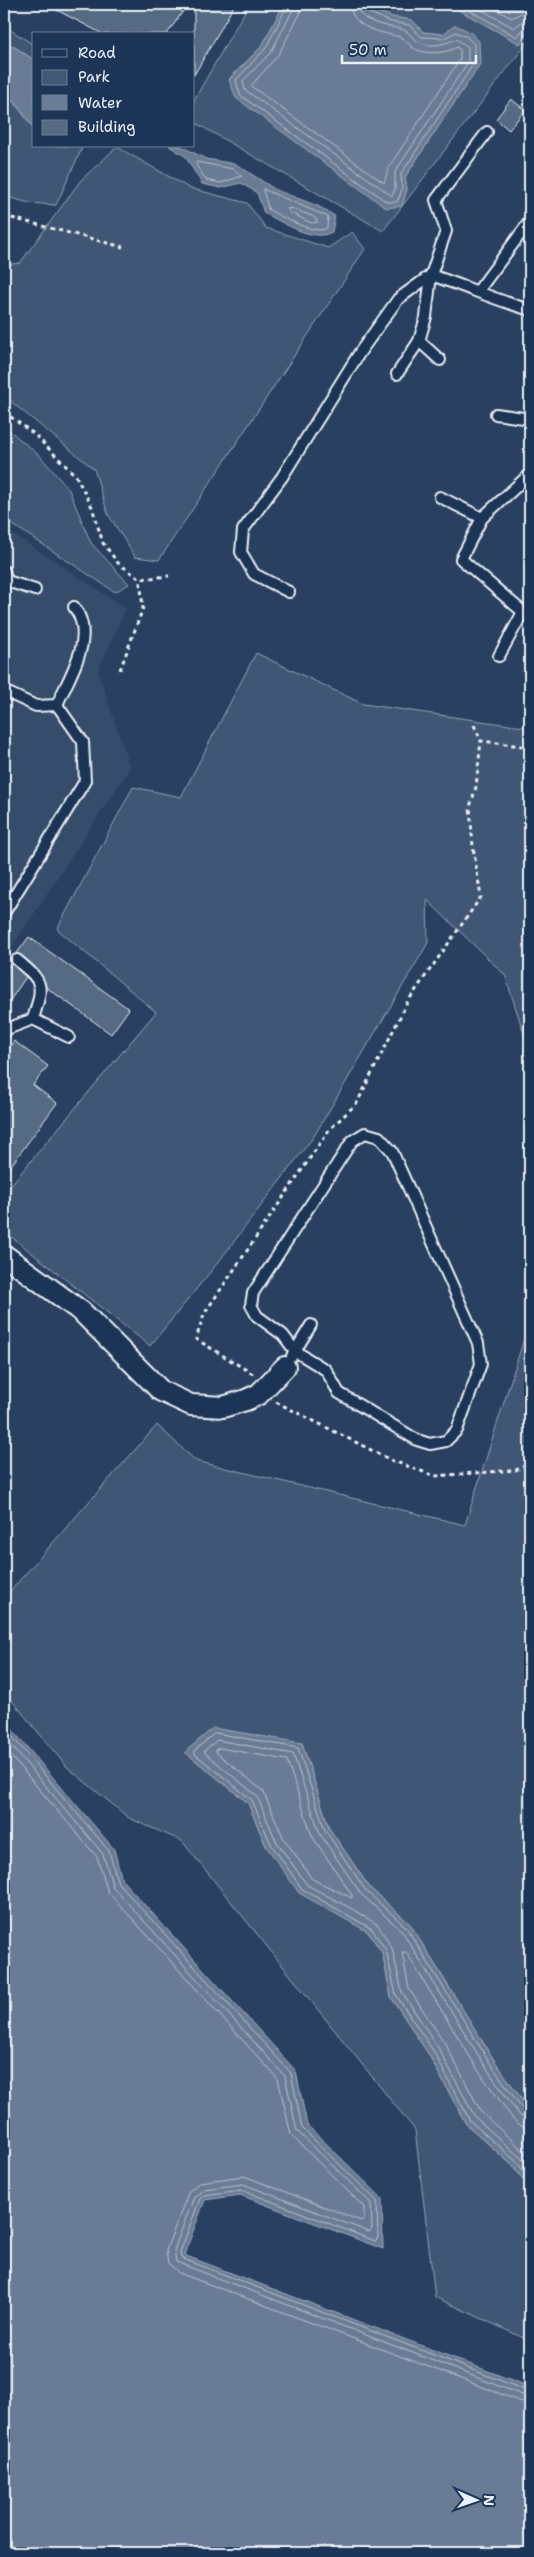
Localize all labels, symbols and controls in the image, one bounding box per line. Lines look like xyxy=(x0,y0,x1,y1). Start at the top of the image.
legend xyxy=(32,32,195,148)
scale bar xyxy=(342,32,475,64)
text: 50 m xyxy=(349,40,387,60)
text: Road xyxy=(78,43,116,63)
text: Park xyxy=(78,67,110,87)
text: Water xyxy=(78,93,122,113)
text: Building xyxy=(78,117,135,137)
north arrow xyxy=(452,2474,502,2524)
text: N xyxy=(480,2495,498,2506)

